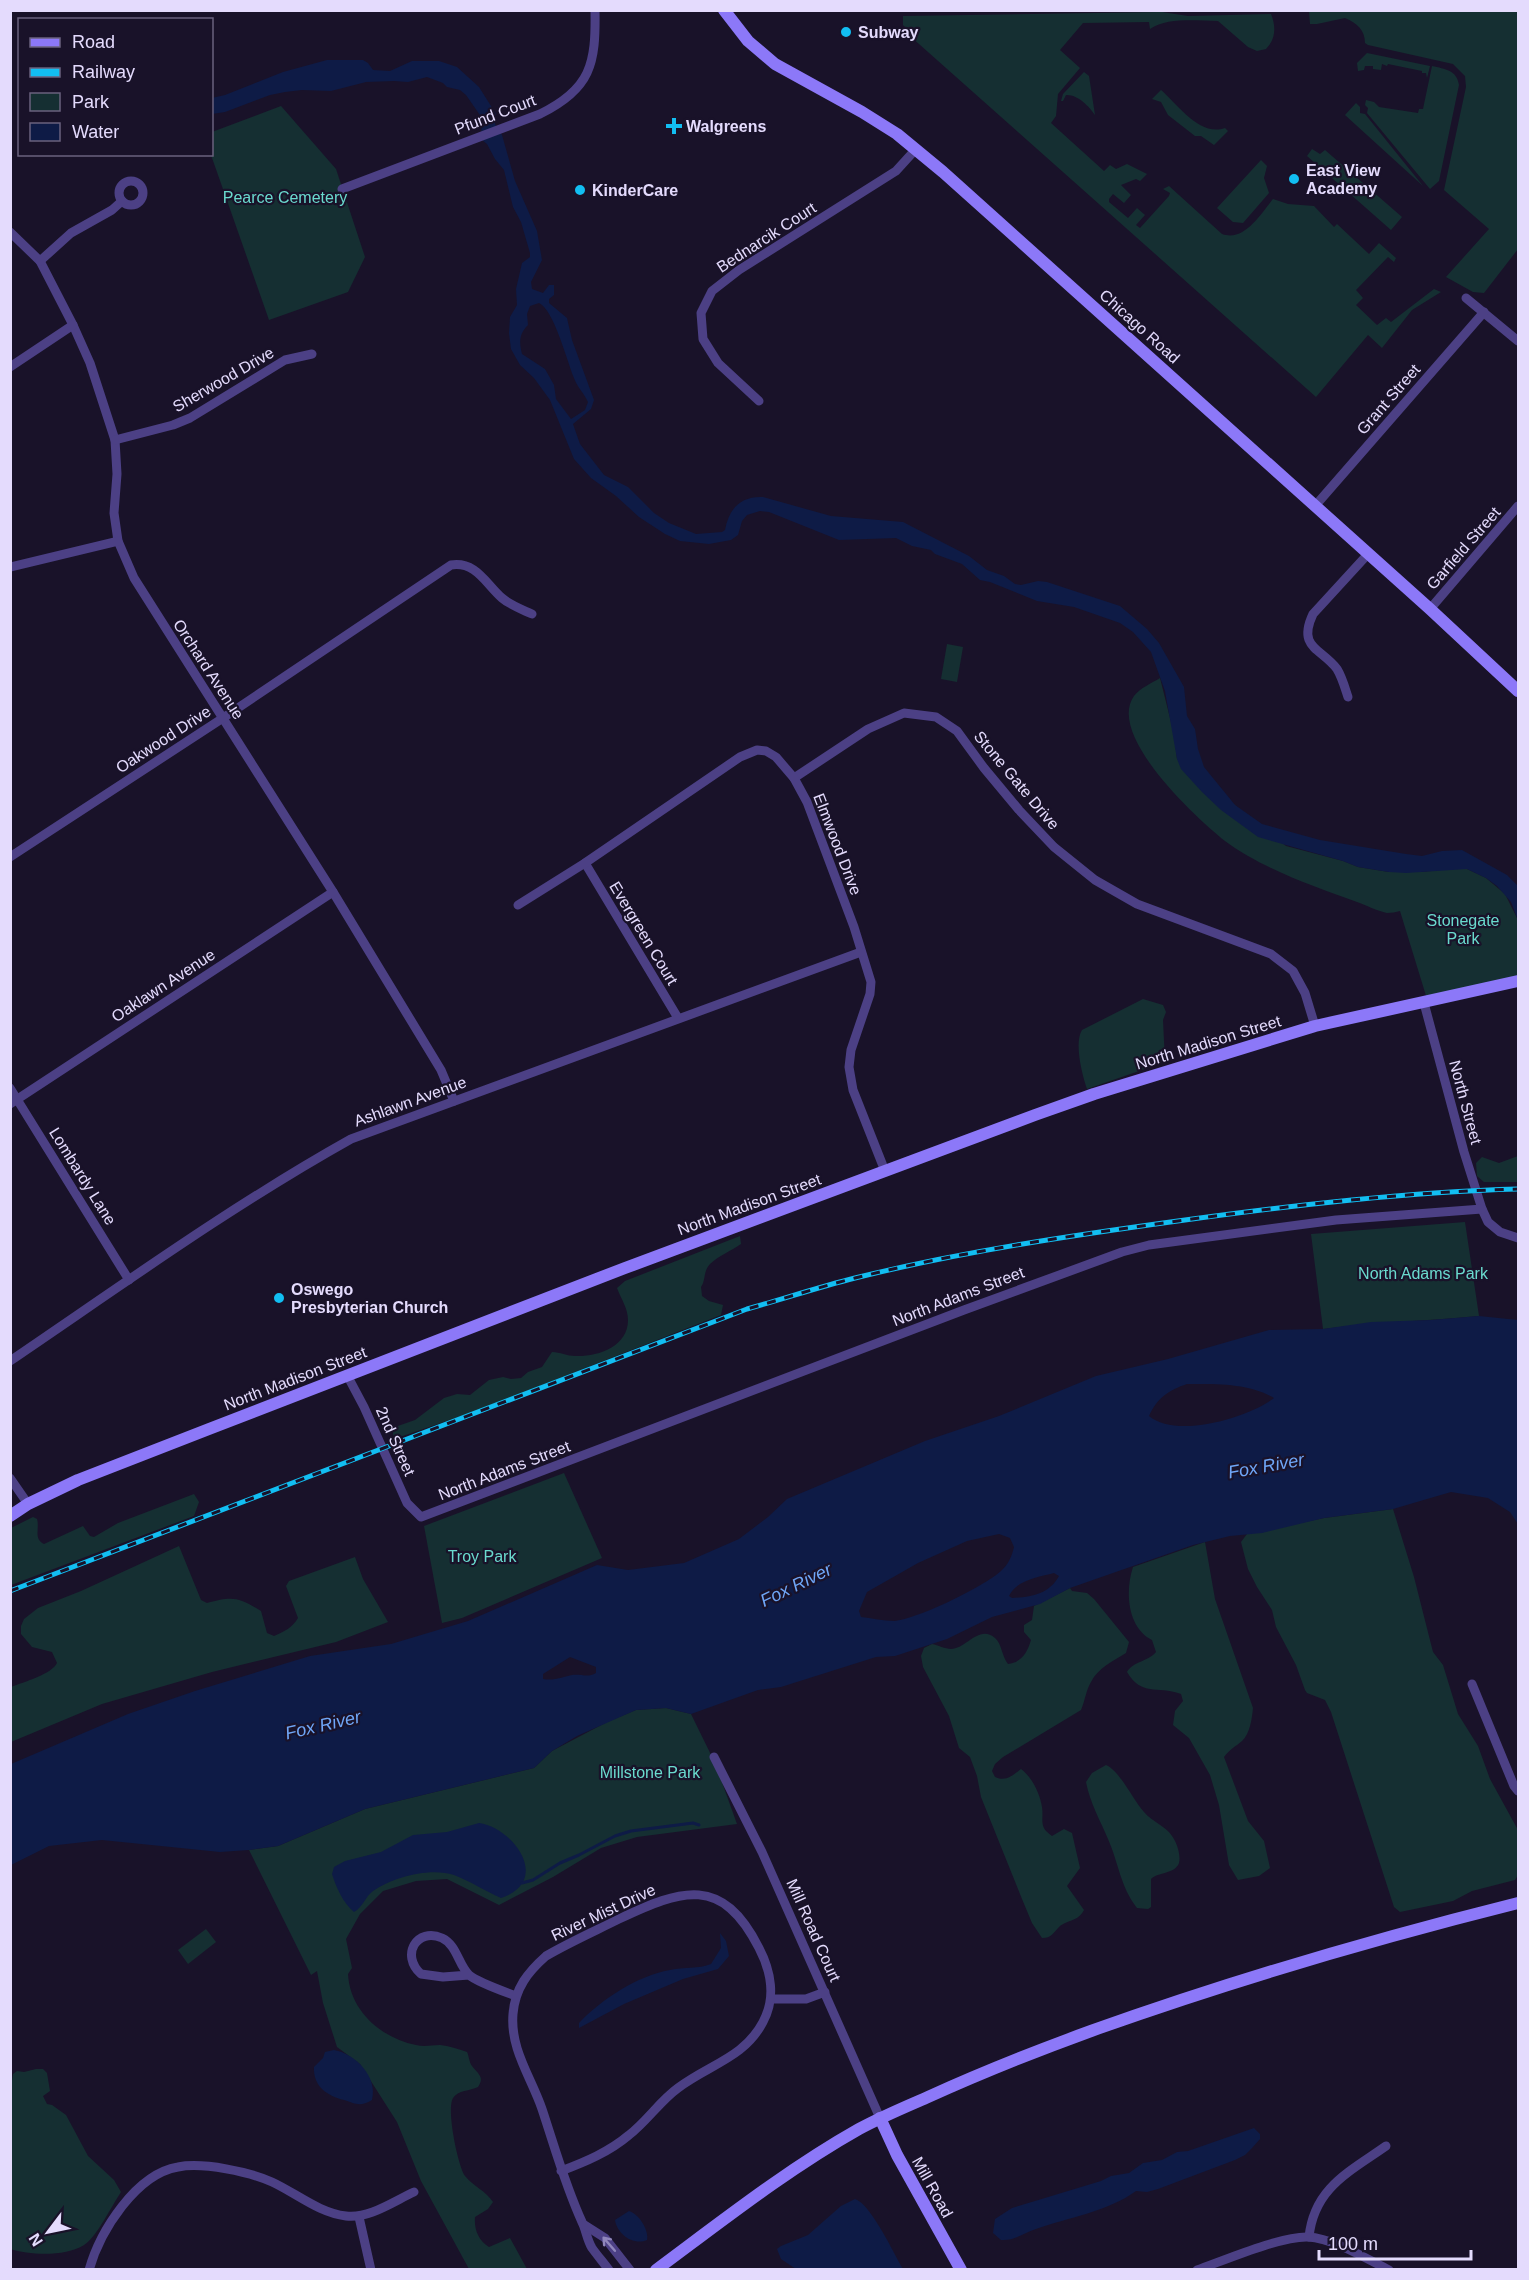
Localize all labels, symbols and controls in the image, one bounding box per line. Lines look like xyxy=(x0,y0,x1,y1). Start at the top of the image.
legend xyxy=(18,18,213,156)
place label: Subway xyxy=(858,24,919,41)
marker: Subway xyxy=(839,25,853,39)
text: Road xyxy=(72,32,115,52)
text: Railway xyxy=(72,62,135,82)
street label: Pfund Court xyxy=(452,91,539,138)
text: Park xyxy=(72,92,110,112)
place label: Walgreens xyxy=(686,118,766,135)
marker: Walgreens xyxy=(667,119,681,133)
text: Water xyxy=(72,122,119,142)
place label: East View Academy xyxy=(1306,162,1381,197)
marker: East View Academy xyxy=(1287,172,1301,186)
place label: KinderCare xyxy=(592,182,678,199)
marker: KinderCare xyxy=(573,183,587,197)
park label: Pearce Cemetery xyxy=(223,189,347,206)
street label: Bednarcik Court xyxy=(714,199,819,276)
street label: Chicago Road xyxy=(1096,286,1183,367)
street label: Sherwood Drive xyxy=(170,344,277,415)
street label: Grant Street xyxy=(1353,360,1424,438)
street label: Garfield Street xyxy=(1423,503,1504,593)
street label: Orchard Avenue xyxy=(170,616,247,722)
street label: Oakwood Drive xyxy=(113,702,214,776)
street label: Stone Gate Drive xyxy=(971,728,1063,833)
street label: Elmwood Drive xyxy=(810,791,865,898)
street label: Evergreen Court xyxy=(606,879,681,988)
park label: Stonegate Park xyxy=(1427,912,1500,947)
street label: Oaklawn Avenue xyxy=(108,946,218,1025)
street label: North Madison Street xyxy=(1133,1012,1283,1073)
street label: North Street xyxy=(1446,1058,1485,1147)
street label: Ashlawn Avenue xyxy=(352,1073,469,1130)
street label: Lombardy Lane xyxy=(46,1125,119,1228)
street label: North Madison Street xyxy=(675,1170,824,1238)
street label: North Adams Street xyxy=(890,1263,1027,1329)
park label: North Adams Park xyxy=(1358,1265,1489,1282)
place label: Oswego Presbyterian Church xyxy=(291,1281,448,1316)
marker: Oswego Presbyterian Church xyxy=(272,1291,286,1305)
street label: North Madison Street xyxy=(222,1343,369,1413)
street label: 2nd Street xyxy=(373,1404,419,1479)
street label: North Adams Street xyxy=(436,1437,573,1503)
water label: Fox River xyxy=(1226,1449,1307,1483)
park label: Troy Park xyxy=(448,1548,517,1565)
water label: Fox River xyxy=(757,1559,836,1611)
water label: Fox River xyxy=(283,1706,364,1743)
park label: Millstone Park xyxy=(600,1764,701,1781)
street label: Mill Road Court xyxy=(783,1876,844,1985)
street label: River Mist Drive xyxy=(548,1881,658,1944)
street label: Mill Road xyxy=(909,2154,956,2221)
north arrow xyxy=(18,2202,78,2262)
scale bar xyxy=(1319,2223,1470,2261)
text: N xyxy=(25,2230,46,2249)
text: 100 m xyxy=(1328,2234,1378,2254)
one-way arrow xyxy=(602,2237,616,2252)

